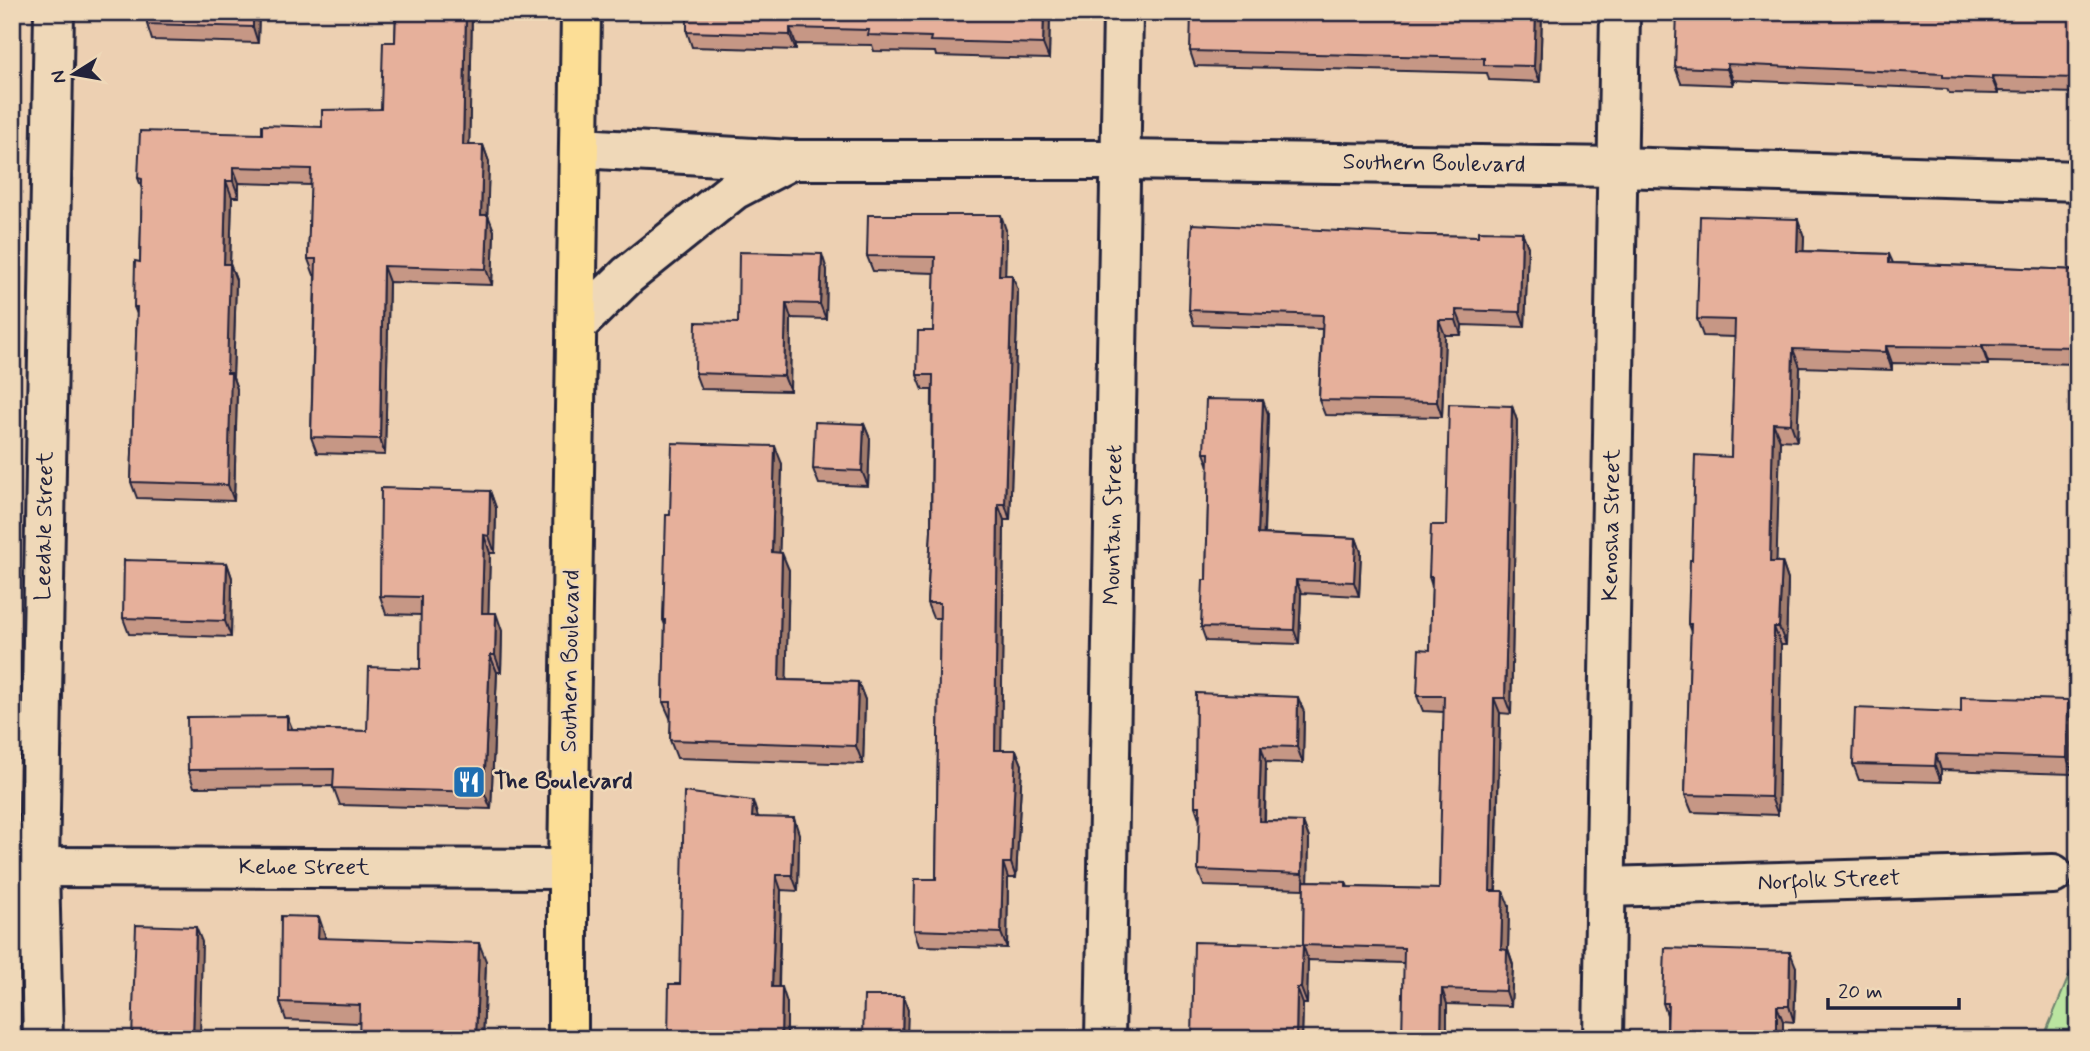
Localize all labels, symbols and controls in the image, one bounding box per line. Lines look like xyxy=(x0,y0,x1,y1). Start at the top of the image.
north arrow xyxy=(38,38,108,108)
text: N xyxy=(45,68,72,86)
street label: Southern Boulevard xyxy=(1342,147,1526,181)
street label: Mountain Street xyxy=(1098,444,1130,606)
street label: Kenosha Street xyxy=(1596,448,1628,601)
street label: Leedale Street xyxy=(29,451,61,601)
street label: Southern Boulevard xyxy=(554,569,588,753)
restaurant icon: The Boulevard xyxy=(450,763,488,801)
place label: The Boulevard xyxy=(494,767,633,797)
street label: Kehoe Street xyxy=(238,853,370,883)
street label: Norfolk Street xyxy=(1757,864,1901,899)
scale bar xyxy=(1828,967,1959,1011)
text: 20 m xyxy=(1838,978,1883,1006)

